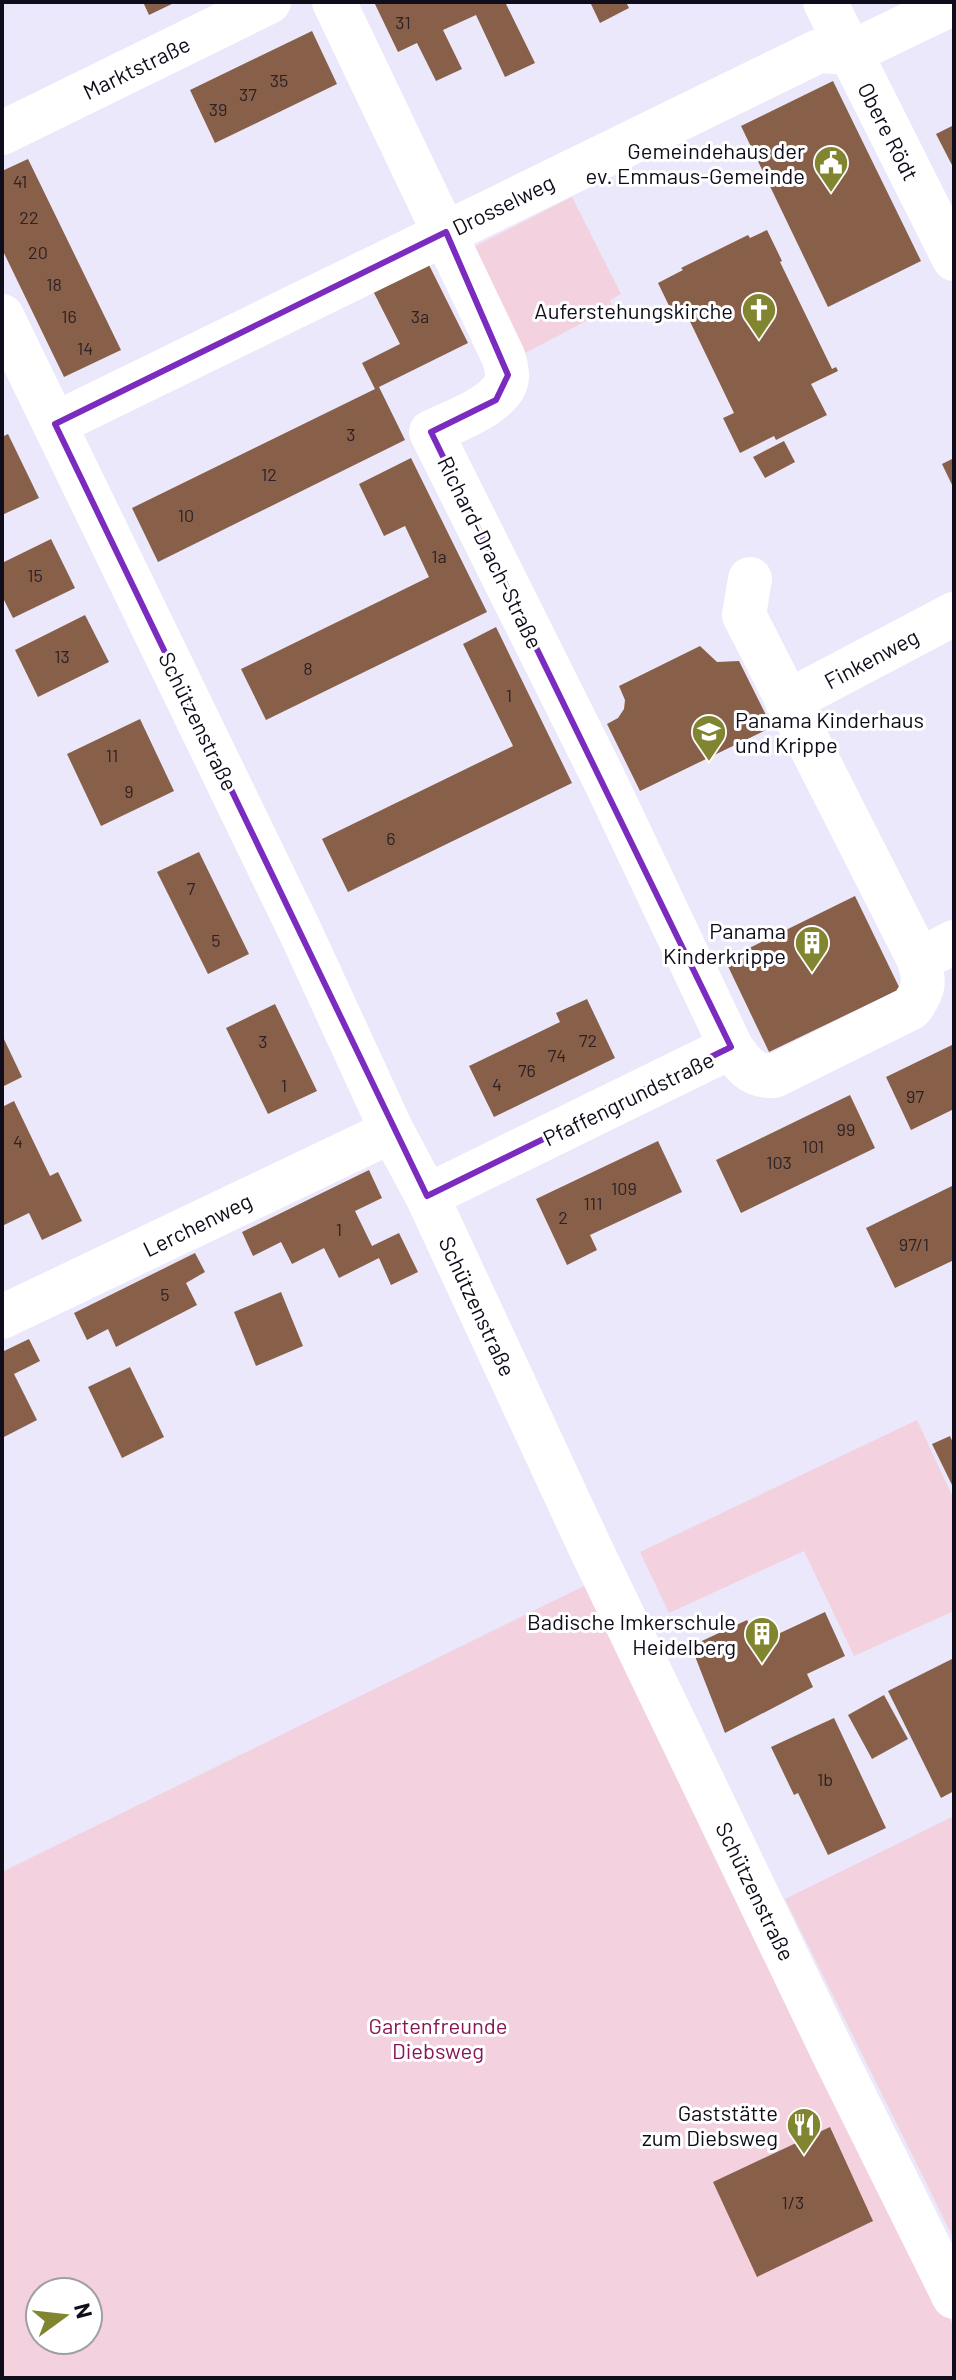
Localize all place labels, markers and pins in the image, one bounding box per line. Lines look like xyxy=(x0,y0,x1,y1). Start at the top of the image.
place label: Gemeindehaus der ev. Emmaus-Gemeinde xyxy=(586,137,805,188)
public building icon: Gemeindehaus der ev. Emmaus-Gemeinde xyxy=(812,144,850,194)
church icon: Auferstehungskirche xyxy=(740,291,778,341)
place label: Auferstehungskirche xyxy=(534,297,733,323)
place label: Panama Kinderhaus und Krippe xyxy=(735,706,924,757)
school or university icon: Panama Kinderhaus und Krippe xyxy=(690,713,728,763)
place label: Panama Kinderkrippe xyxy=(663,917,786,968)
building icon: Panama Kinderkrippe xyxy=(793,924,831,974)
place label: Badische Imkerschule Heidelberg xyxy=(527,1608,736,1659)
building icon: Badische Imkerschule Heidelberg xyxy=(743,1615,781,1665)
place label: Gaststätte zum Diebsweg xyxy=(642,2099,778,2150)
restaurant icon: Gaststätte zum Diebsweg xyxy=(785,2106,823,2156)

